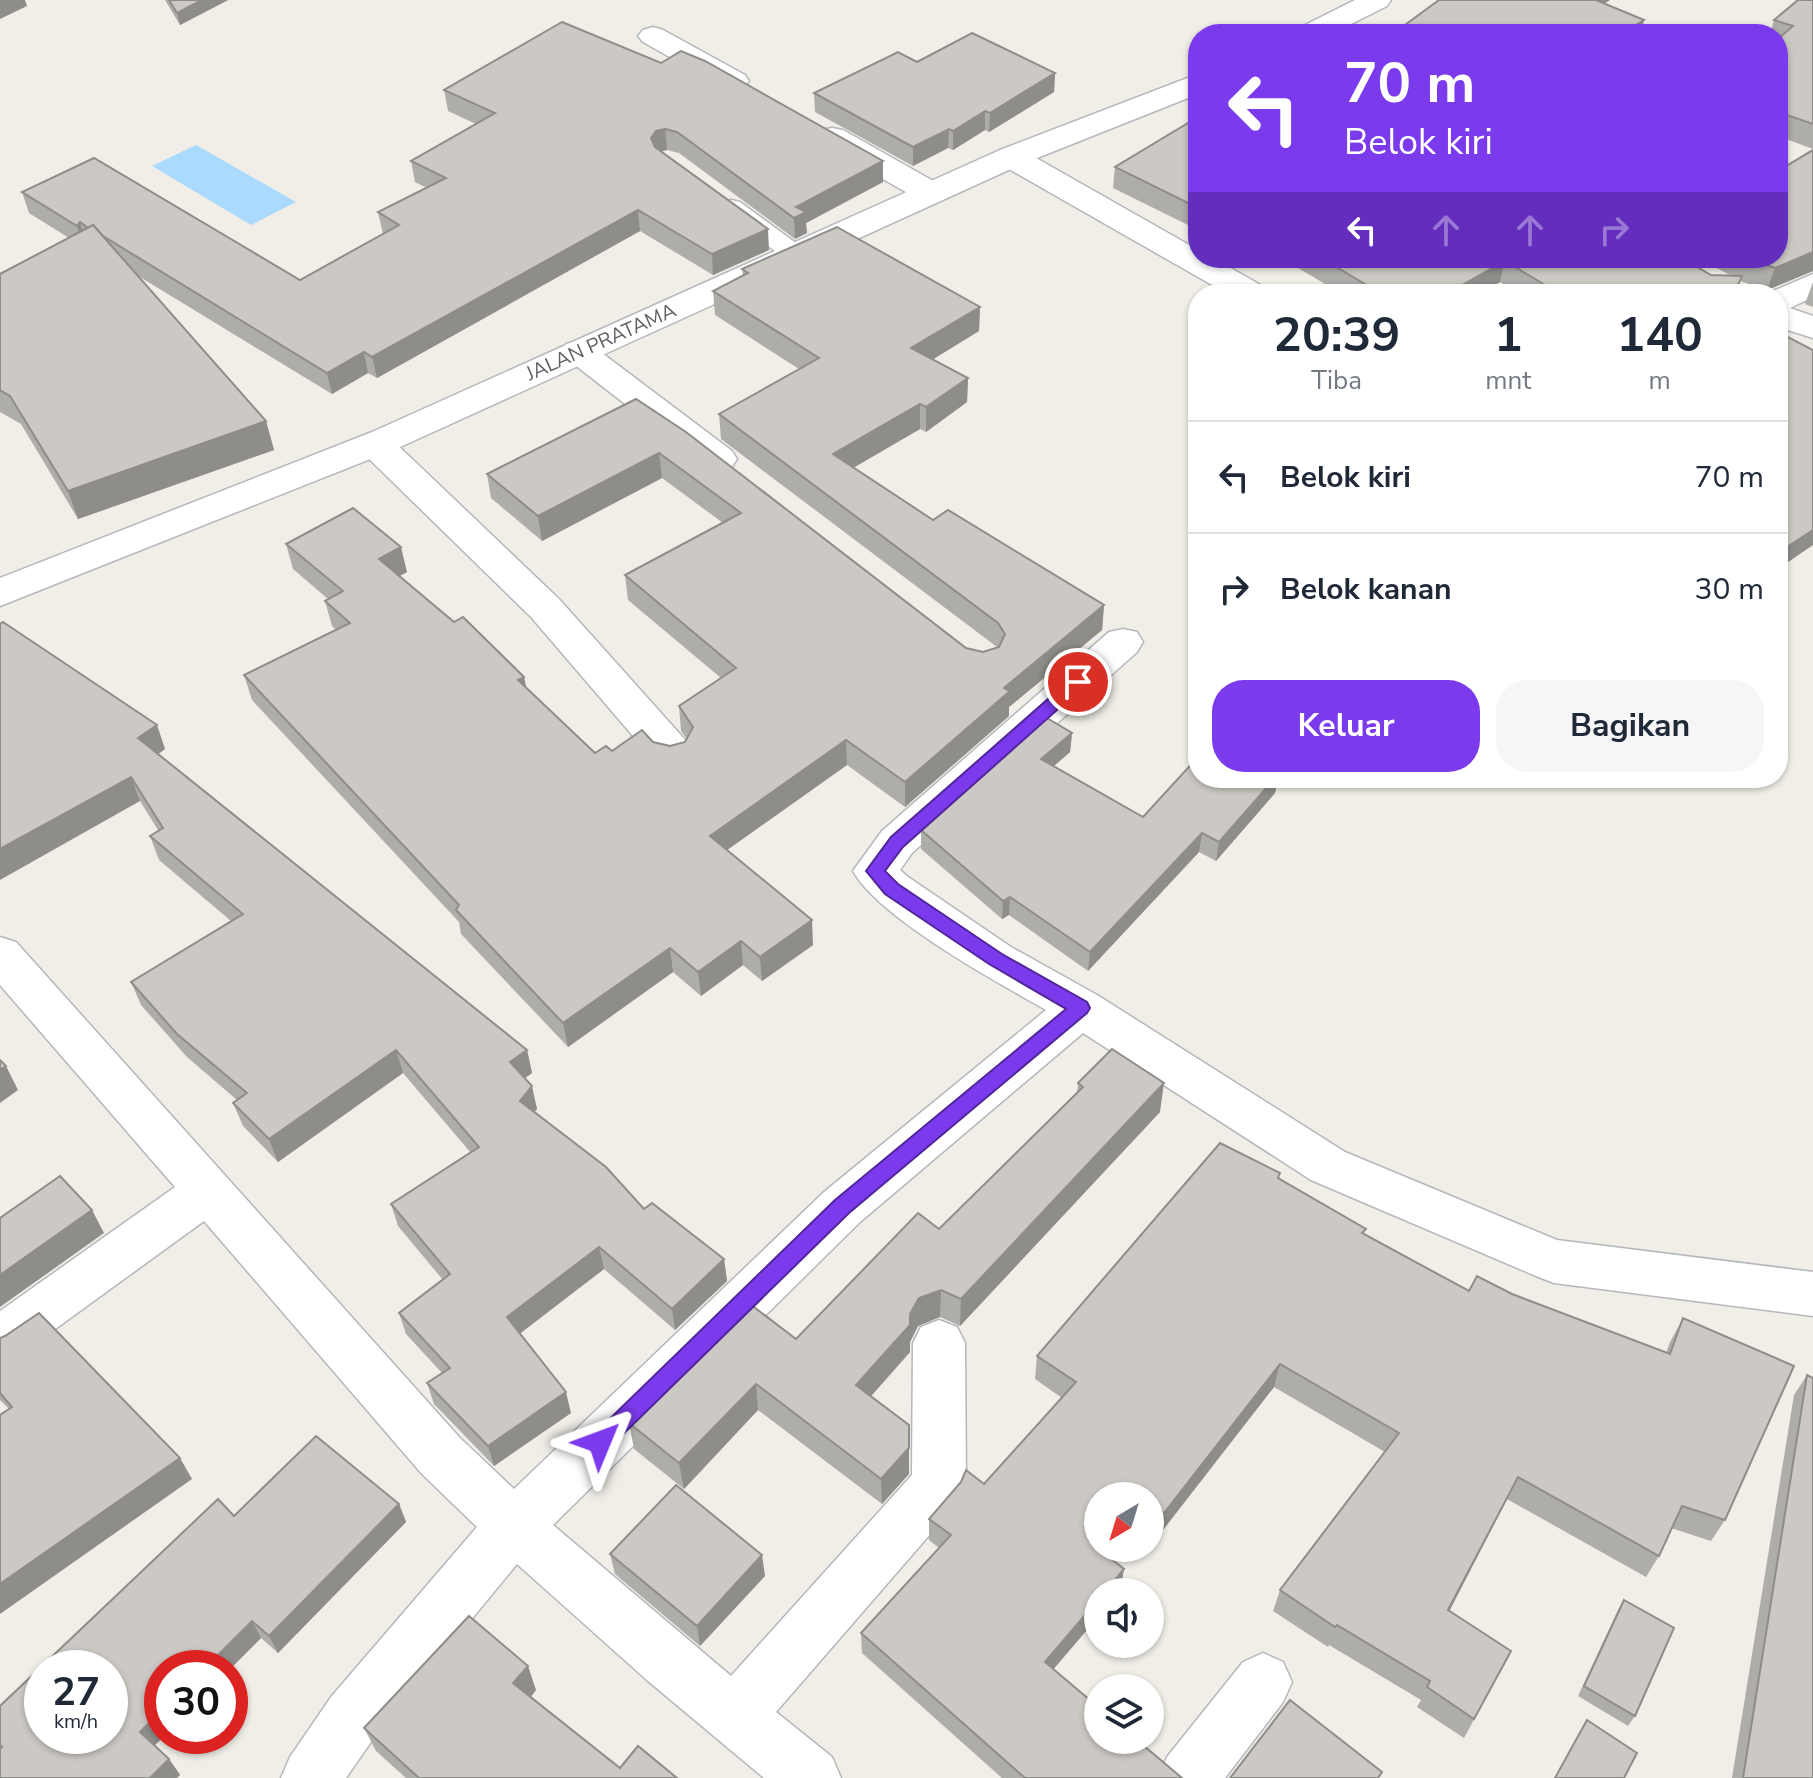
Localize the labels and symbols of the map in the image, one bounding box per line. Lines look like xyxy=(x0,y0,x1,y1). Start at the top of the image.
street label: JALAN PRATAMA xyxy=(521,297,681,388)
pin xyxy=(1044,648,1112,716)
position arrow xyxy=(558,1400,642,1484)
north arrow xyxy=(1084,1482,1164,1562)
speed limit sign: 30 xyxy=(144,1650,248,1754)

